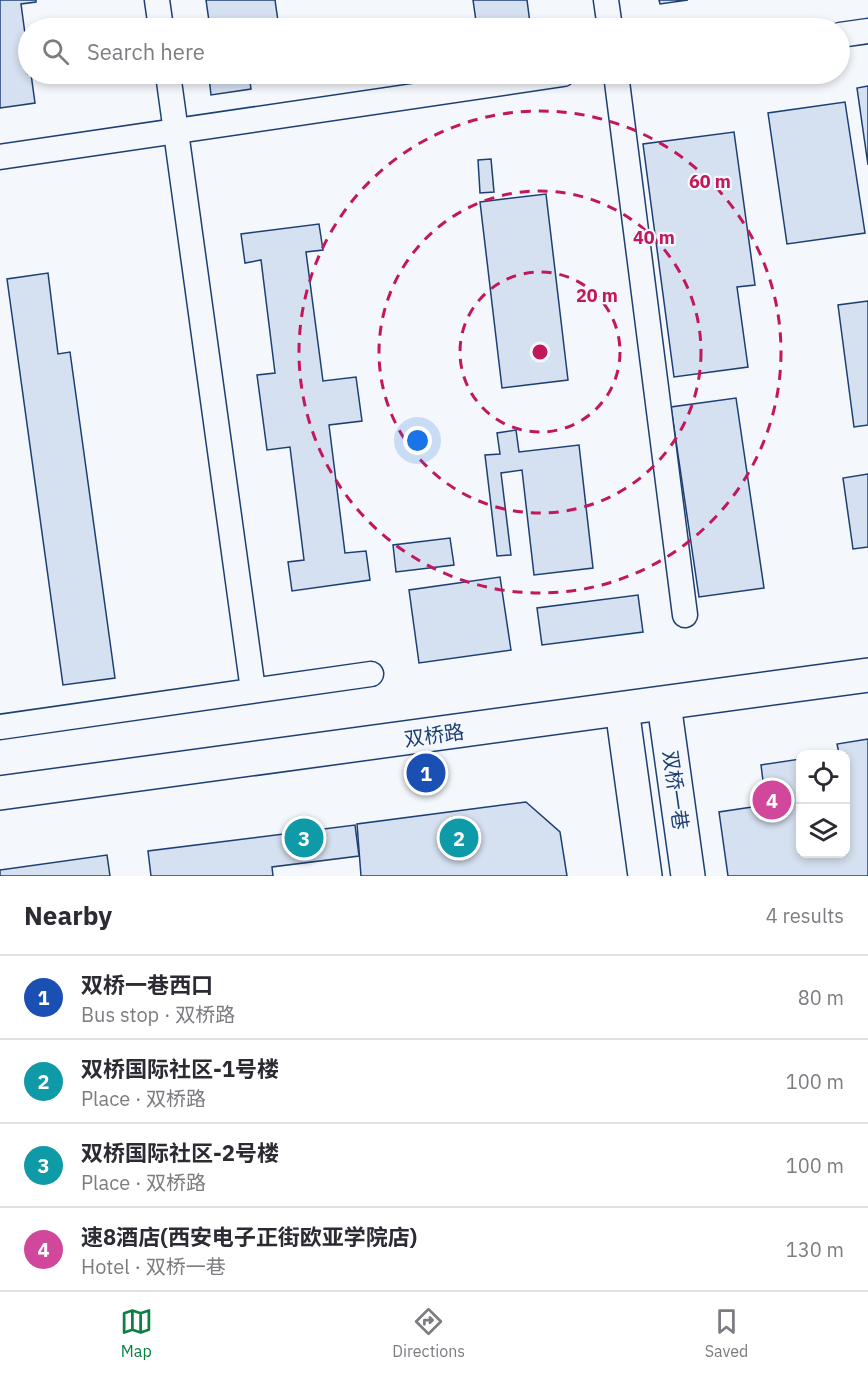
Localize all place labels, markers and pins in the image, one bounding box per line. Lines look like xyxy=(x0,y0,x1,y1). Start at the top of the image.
centre of rings xyxy=(530,342,550,362)
pin: 1 xyxy=(406,750,446,796)
pin: 4 xyxy=(752,778,792,822)
pin: 3 xyxy=(284,816,324,860)
pin: 2 xyxy=(440,816,478,860)

